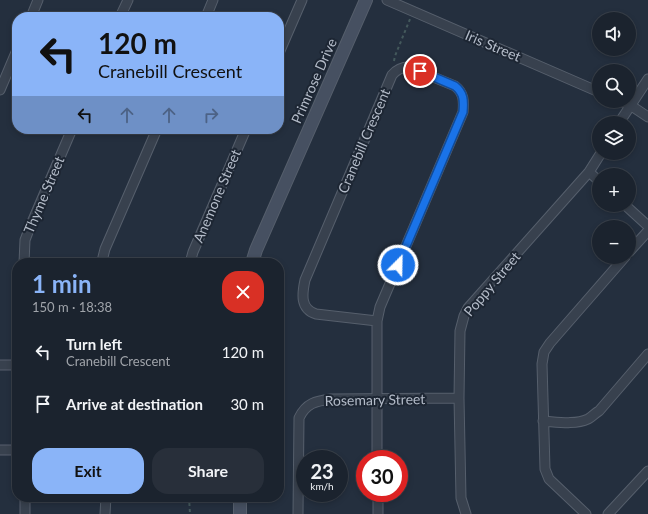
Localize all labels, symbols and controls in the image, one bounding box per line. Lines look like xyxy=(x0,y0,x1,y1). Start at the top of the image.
map controls xyxy=(592,12,636,264)
button: sound xyxy=(592,12,636,56)
text: 120 m xyxy=(98,26,177,60)
street label: Iris Street xyxy=(463,26,524,65)
icon: left xyxy=(32,28,84,80)
street label: Primrose Drive xyxy=(287,36,340,126)
pin xyxy=(403,54,437,88)
text: Cranebill Crescent xyxy=(98,60,242,82)
icon: arrive xyxy=(409,60,431,82)
button: search xyxy=(592,64,636,108)
street label: Cranebill Crescent xyxy=(334,86,393,196)
icon: left xyxy=(74,104,96,126)
icon: ahead xyxy=(116,104,138,126)
icon: ahead xyxy=(158,104,180,126)
icon: right xyxy=(200,104,222,126)
button: layers xyxy=(592,116,636,160)
street label: Anemone Street xyxy=(189,147,244,245)
street label: Thyme Street xyxy=(20,154,67,236)
button: + xyxy=(592,168,636,212)
button: − xyxy=(592,220,636,264)
position arrow xyxy=(377,244,419,286)
street label: Poppy Street xyxy=(460,248,523,319)
text: 1 min xyxy=(32,269,92,298)
button: close xyxy=(222,271,264,313)
text: 150 m · 18:38 xyxy=(32,299,112,315)
text: Turn left xyxy=(66,335,122,353)
icon: left xyxy=(32,341,54,363)
text: 120 m xyxy=(222,343,264,361)
text: Cranebill Crescent xyxy=(66,353,170,369)
street label: Rosemary Street xyxy=(325,390,425,409)
icon: arrive xyxy=(32,393,54,415)
text: Arrive at destination xyxy=(66,395,203,413)
text: 30 m xyxy=(230,395,264,413)
button: Exit xyxy=(32,448,144,494)
button: Share xyxy=(152,448,264,494)
speed limit sign: 30 xyxy=(356,450,408,502)
text: 23 xyxy=(310,459,334,483)
text: km/h xyxy=(310,480,334,492)

